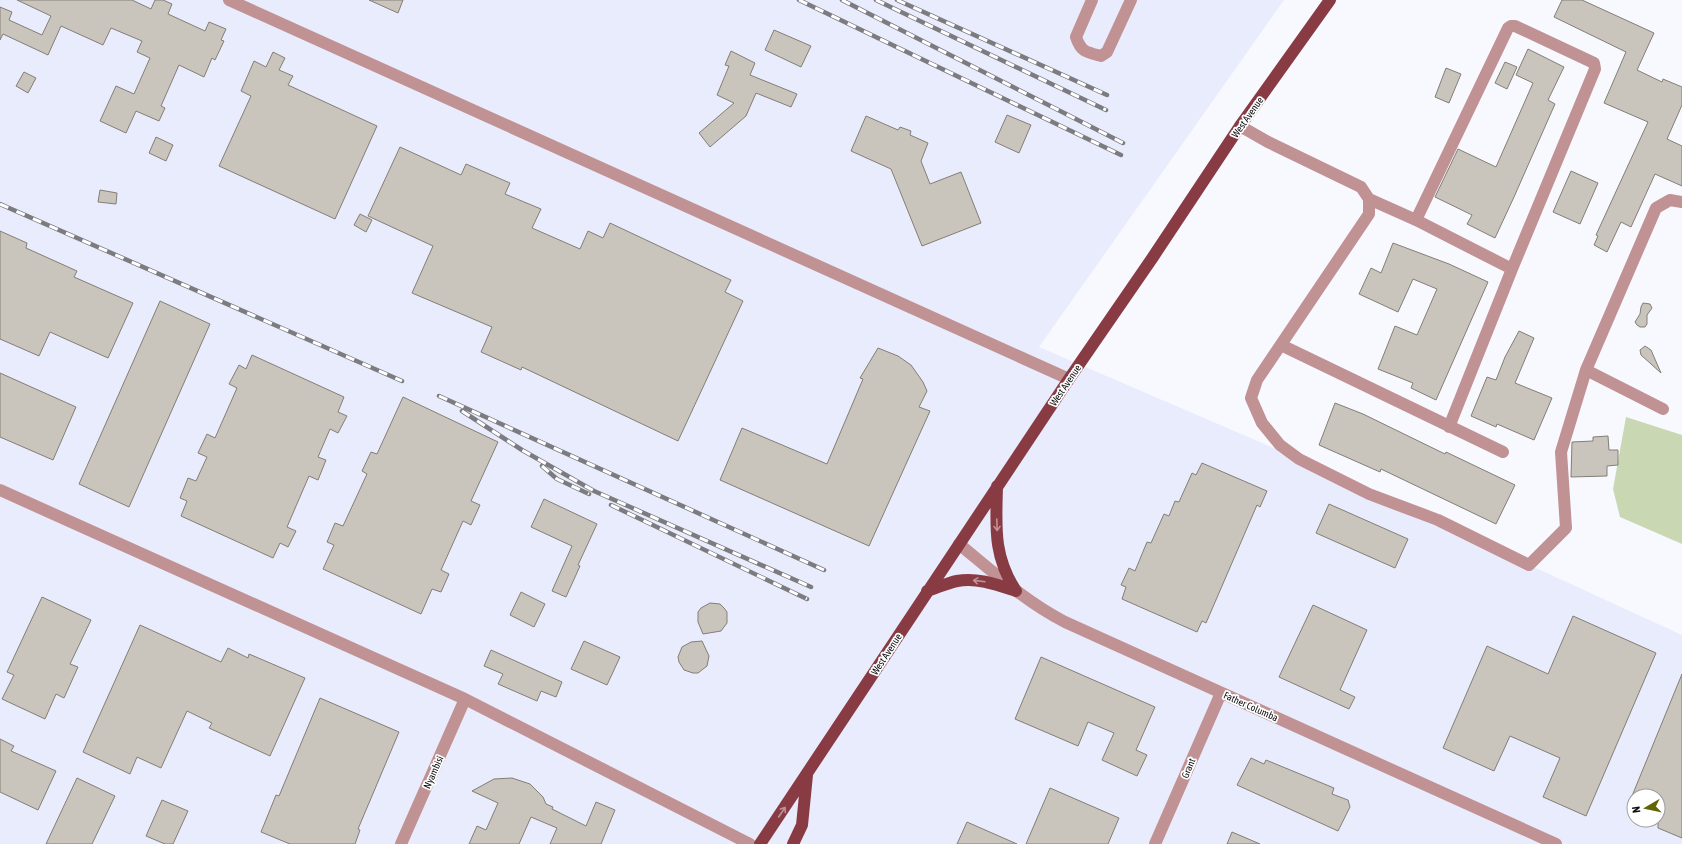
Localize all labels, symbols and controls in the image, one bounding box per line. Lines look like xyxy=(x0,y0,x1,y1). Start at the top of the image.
street label: West Avenue xyxy=(1229,95,1266,140)
street label: West Avenue xyxy=(1048,362,1083,408)
one-way arrow xyxy=(993,518,1001,531)
one-way arrow xyxy=(973,577,986,585)
street label: West Avenue xyxy=(869,631,904,677)
street label: Father Columba xyxy=(1222,690,1280,723)
street label: Nyambisi xyxy=(421,754,446,790)
street label: Grant xyxy=(1179,757,1198,780)
north arrow xyxy=(1626,788,1666,828)
text: N xyxy=(1630,805,1643,814)
one-way arrow xyxy=(778,806,786,817)

